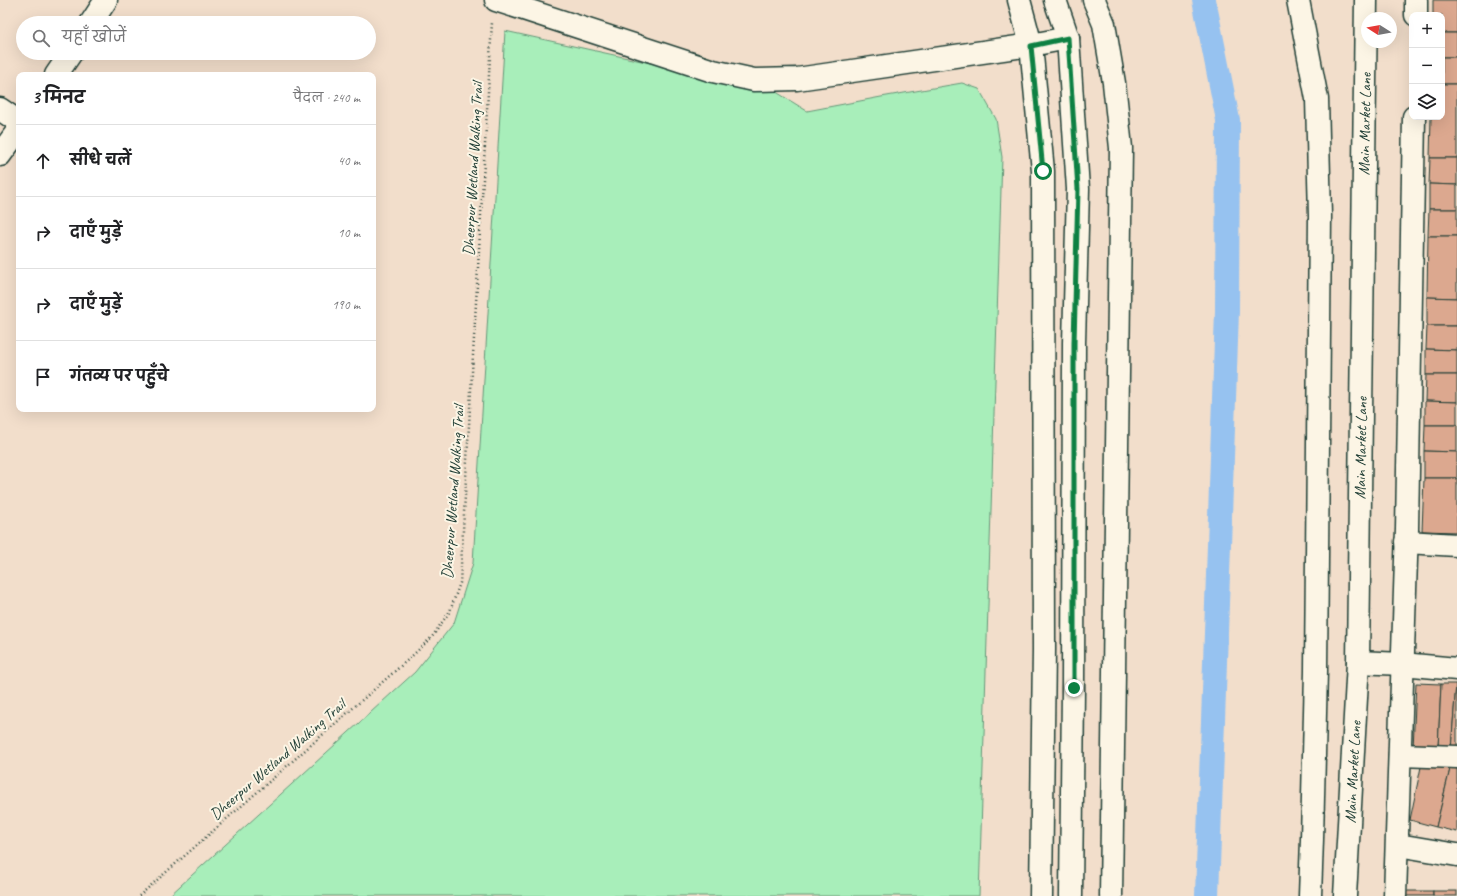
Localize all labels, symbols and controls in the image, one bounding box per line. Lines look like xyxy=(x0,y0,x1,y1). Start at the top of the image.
north arrow xyxy=(1361,12,1397,48)
map controls xyxy=(1409,12,1445,120)
button: + xyxy=(1409,12,1445,48)
search box xyxy=(16,16,376,60)
icon: search xyxy=(30,27,52,49)
text: यहाँ खोजें xyxy=(62,28,126,47)
button: − xyxy=(1409,48,1445,84)
street label: Main Market Lane xyxy=(1354,71,1376,175)
street label: Dheerpur Wetland Walking Trail xyxy=(458,79,488,256)
button: layers xyxy=(1409,84,1445,120)
text: 3 मिनट xyxy=(32,87,85,108)
text: पैदल · 240 m xyxy=(293,90,360,106)
icon: ahead xyxy=(32,150,54,172)
text: सीधे चलें xyxy=(70,151,131,170)
text: 40 m xyxy=(338,153,360,169)
route start xyxy=(1034,162,1052,180)
icon: right xyxy=(32,222,54,244)
text: दाएँ मुड़ें xyxy=(70,223,122,242)
text: 10 m xyxy=(338,225,360,241)
icon: right xyxy=(32,294,54,316)
text: दाएँ मुड़ें xyxy=(70,295,122,314)
text: 190 m xyxy=(332,297,360,313)
icon: arrive xyxy=(32,366,54,388)
text: गंतव्य पर पहुँचे xyxy=(70,367,168,386)
street label: Main Market Lane xyxy=(1350,395,1372,499)
street label: Dheerpur Wetland Walking Trail xyxy=(437,401,469,579)
route end xyxy=(1065,679,1083,697)
street label: Dheerpur Wetland Walking Trail xyxy=(206,693,352,824)
street label: Main Market Lane xyxy=(1340,719,1366,824)

